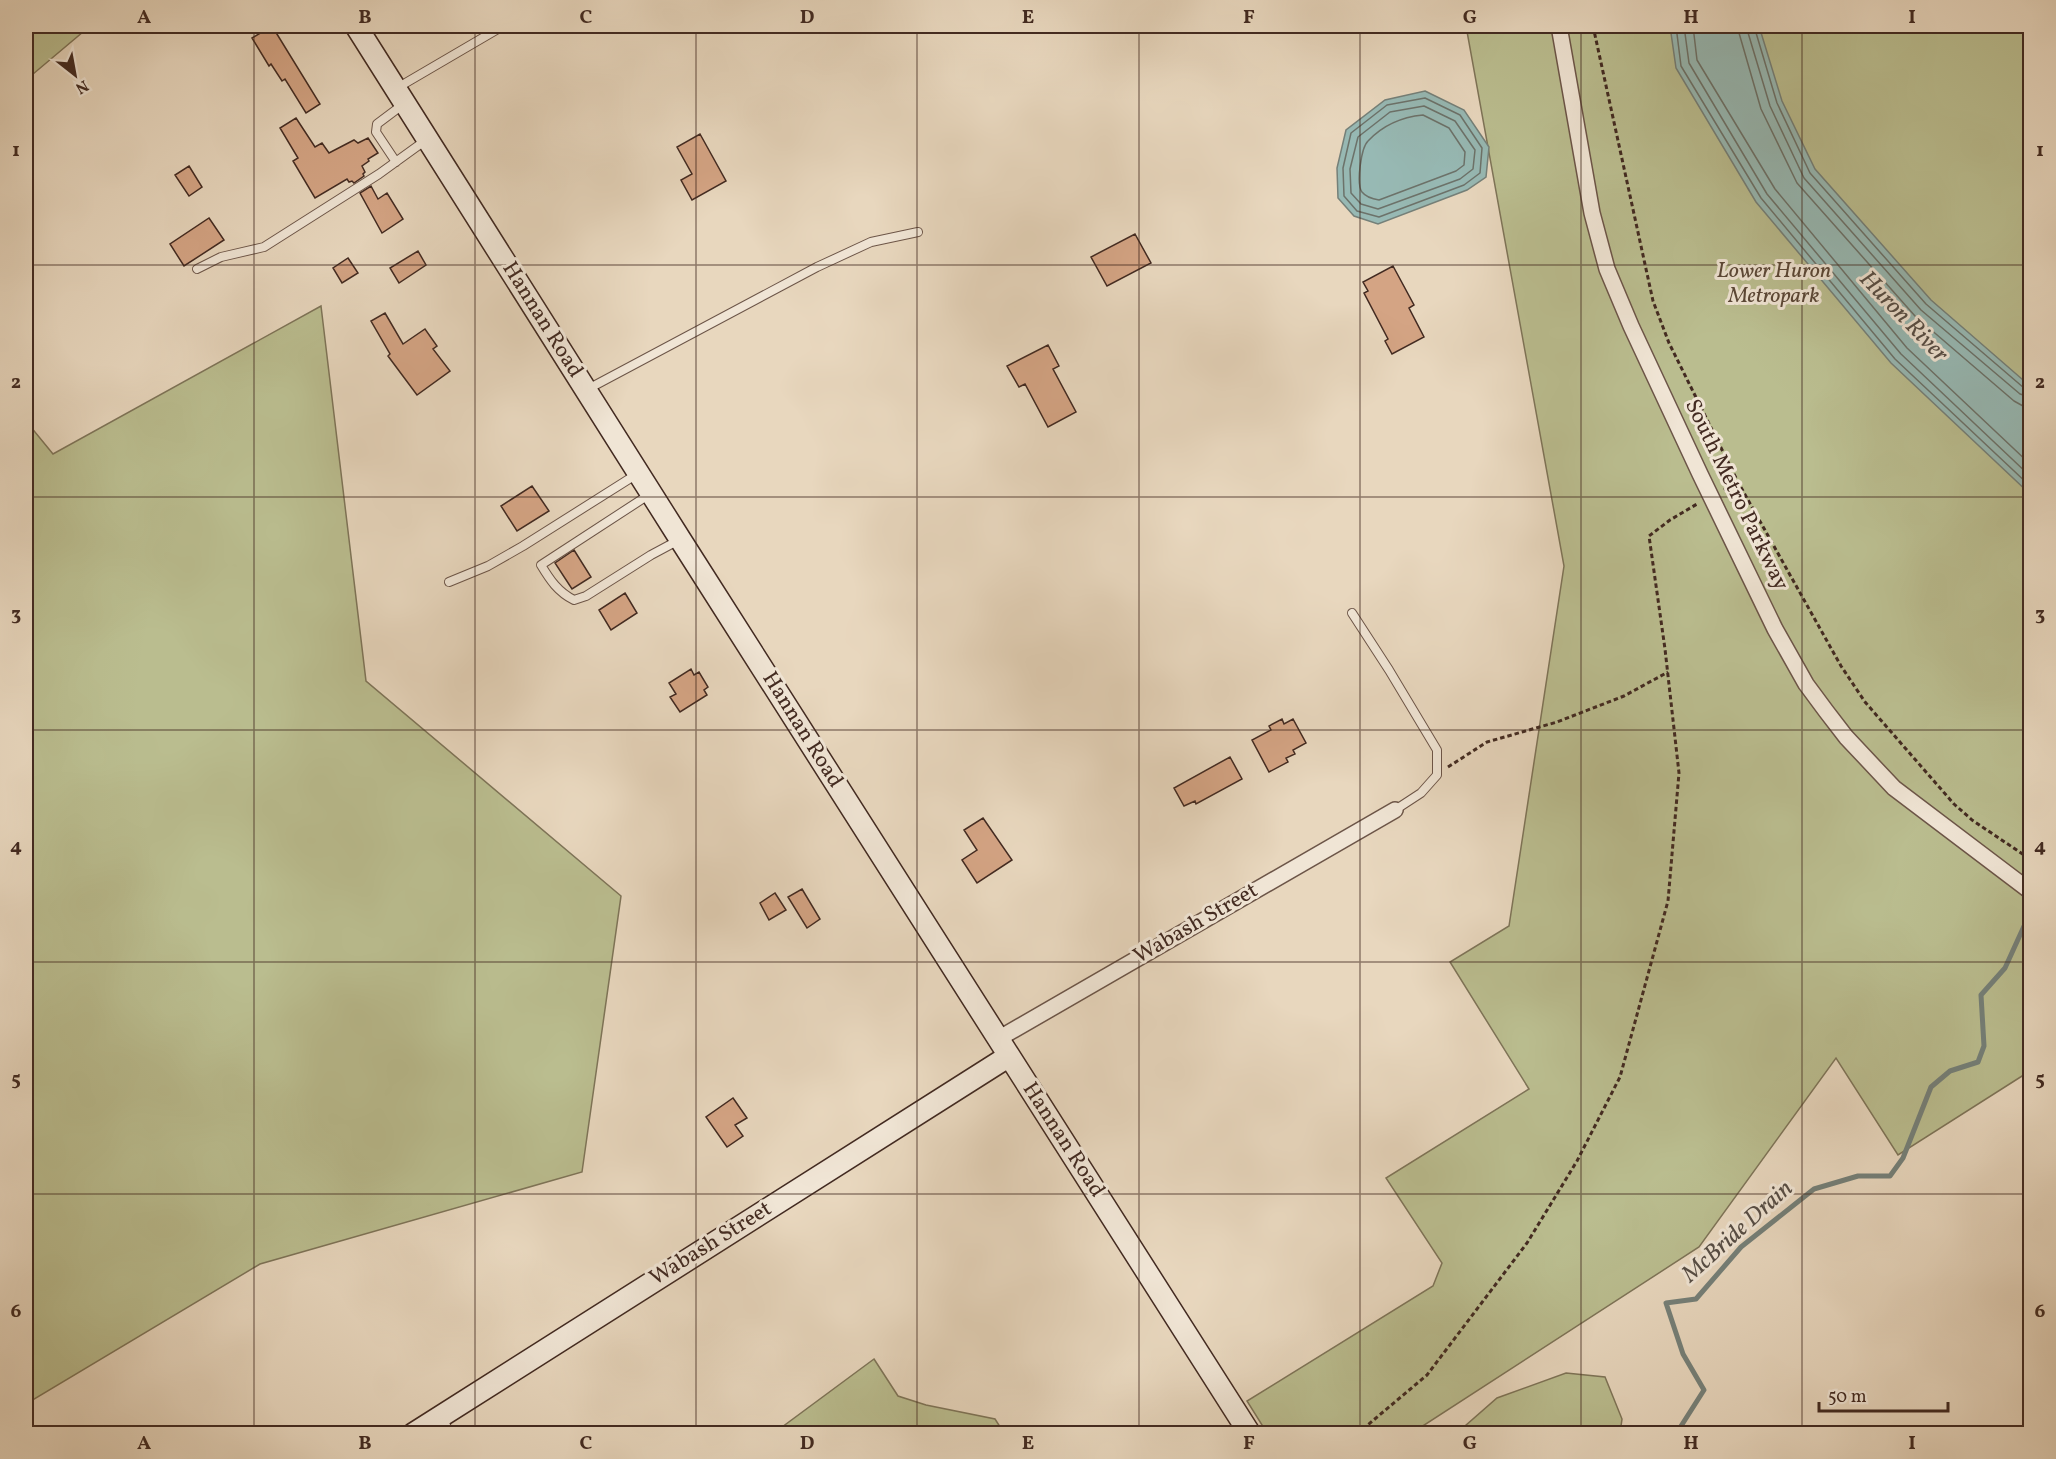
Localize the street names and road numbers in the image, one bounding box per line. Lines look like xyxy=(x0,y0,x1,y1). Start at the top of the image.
street label: Hannan Road xyxy=(494,256,590,384)
street label: South Metro Parkway xyxy=(1676,394,1796,596)
street label: Hannan Road xyxy=(754,666,850,794)
street label: Wabash Street xyxy=(1128,876,1264,972)
street label: Hannan Road xyxy=(1014,1076,1112,1204)
street label: Wabash Street xyxy=(644,1194,778,1294)

